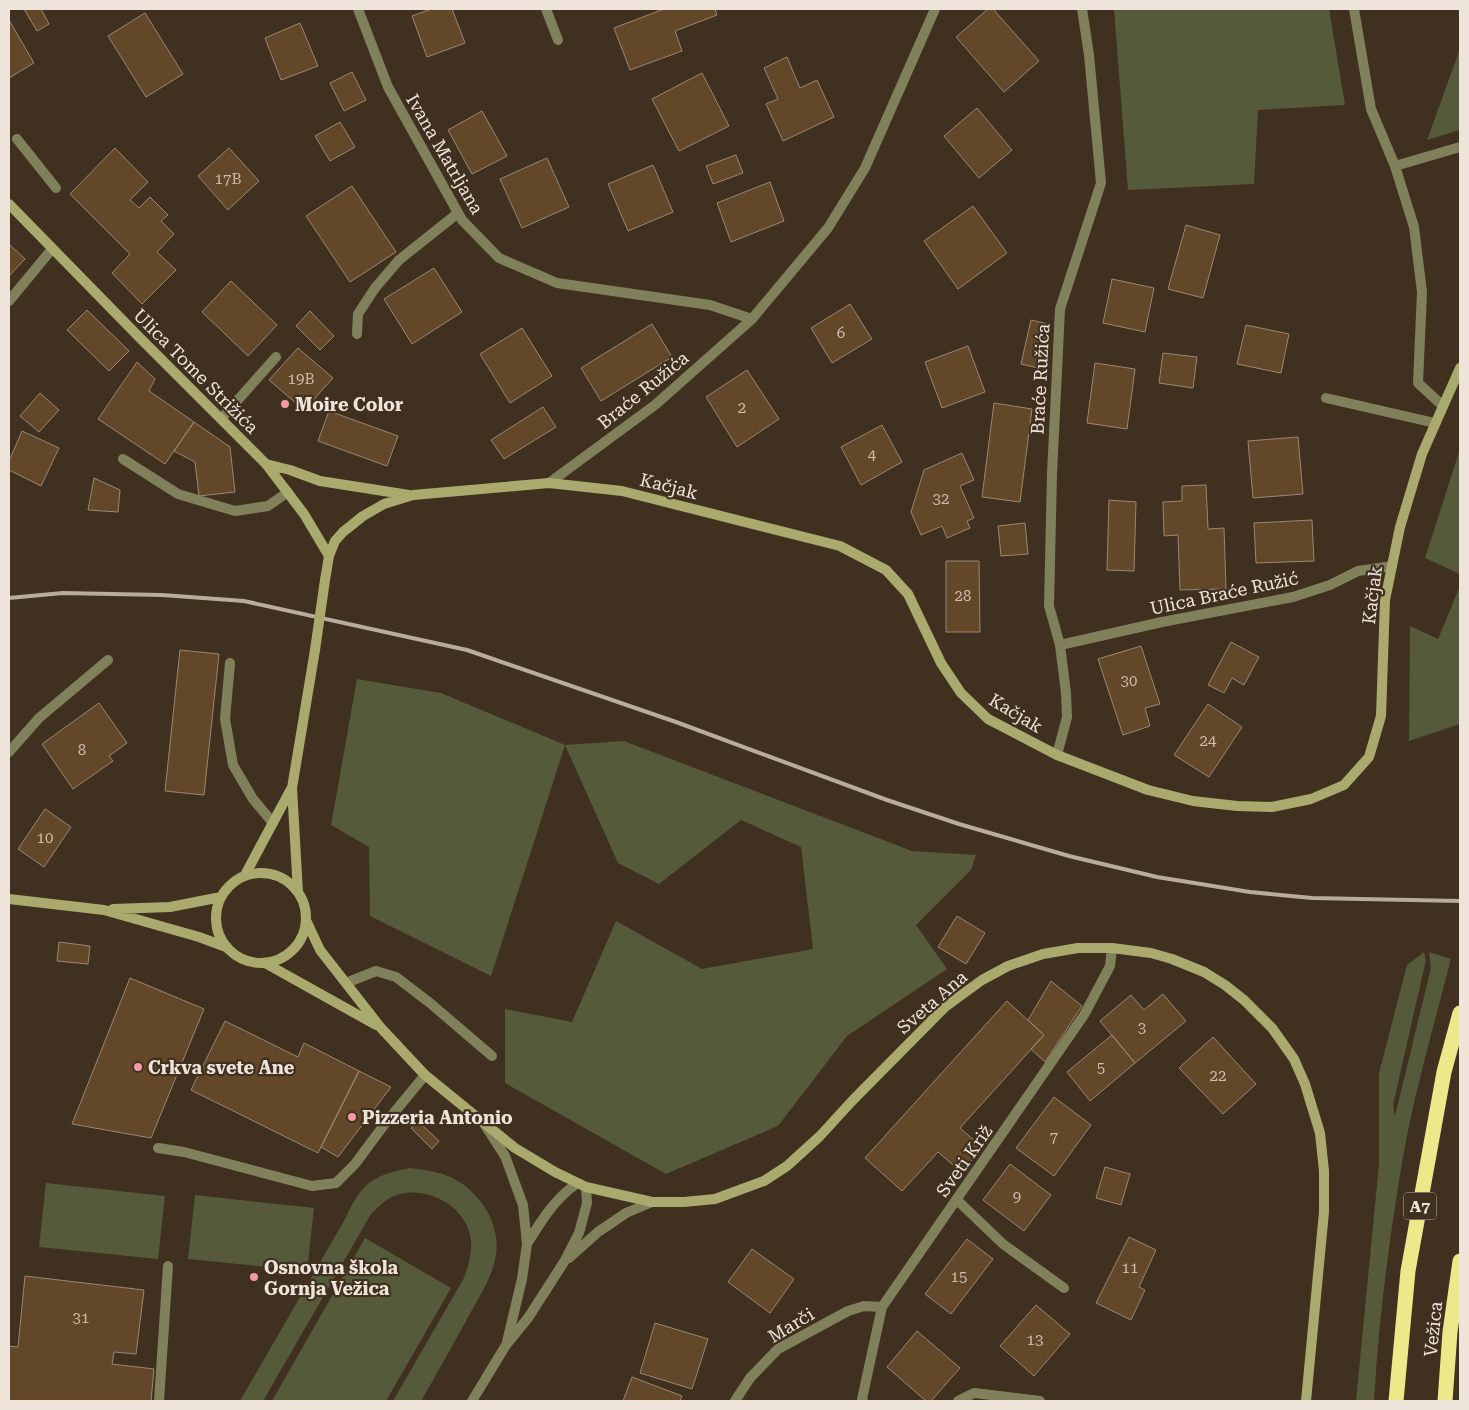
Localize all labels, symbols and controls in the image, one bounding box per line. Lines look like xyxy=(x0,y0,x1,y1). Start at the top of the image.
street label: Ivana Matrljana xyxy=(402,90,488,218)
house number: 17B xyxy=(215,170,241,188)
street label: Ulica Tome Strižića xyxy=(129,304,263,438)
street label: Braće Ružića xyxy=(1027,323,1053,435)
house number: 6 xyxy=(837,324,845,342)
street label: Braće Ružića xyxy=(593,347,693,433)
house number: 19B xyxy=(288,370,314,388)
place label: Moire Color xyxy=(295,394,403,415)
marker: Moire Color xyxy=(279,398,291,410)
house number: 2 xyxy=(738,399,746,417)
house number: 4 xyxy=(868,446,877,464)
street label: Kačjak xyxy=(638,469,700,503)
house number: 32 xyxy=(933,490,949,508)
street label: Kačjak xyxy=(1358,564,1386,626)
street label: Ulica Braće Ružić xyxy=(1148,567,1300,619)
house number: 28 xyxy=(955,587,971,605)
house number: 30 xyxy=(1121,672,1137,690)
street label: Kačjak xyxy=(985,689,1047,737)
house number: 24 xyxy=(1200,732,1217,750)
house number: 8 xyxy=(78,741,86,759)
house number: 10 xyxy=(37,829,53,847)
street label: Sveta Ana xyxy=(893,966,971,1038)
house number: 3 xyxy=(1138,1019,1146,1037)
place label: Crkva svete Ane xyxy=(148,1057,295,1078)
house number: 5 xyxy=(1097,1059,1105,1077)
marker: Crkva svete Ane xyxy=(132,1061,144,1073)
house number: 22 xyxy=(1210,1067,1226,1085)
place label: Pizzeria Antonio xyxy=(362,1107,513,1128)
marker: Pizzeria Antonio xyxy=(346,1111,358,1123)
street label: Sveti Križ xyxy=(932,1121,997,1201)
house number: 7 xyxy=(1050,1128,1058,1146)
house number: 9 xyxy=(1013,1188,1021,1206)
road number: A7 xyxy=(1404,1192,1436,1220)
place label: Osnovna škola Gornja Vežica xyxy=(264,1257,399,1299)
house number: 11 xyxy=(1122,1259,1138,1277)
house number: 15 xyxy=(951,1268,967,1286)
marker: Osnovna škola Gornja Vežica xyxy=(248,1271,260,1283)
street label: Vežica xyxy=(1420,1300,1446,1358)
street label: Marči xyxy=(764,1303,818,1347)
house number: 31 xyxy=(73,1309,89,1327)
house number: 13 xyxy=(1027,1331,1043,1349)

